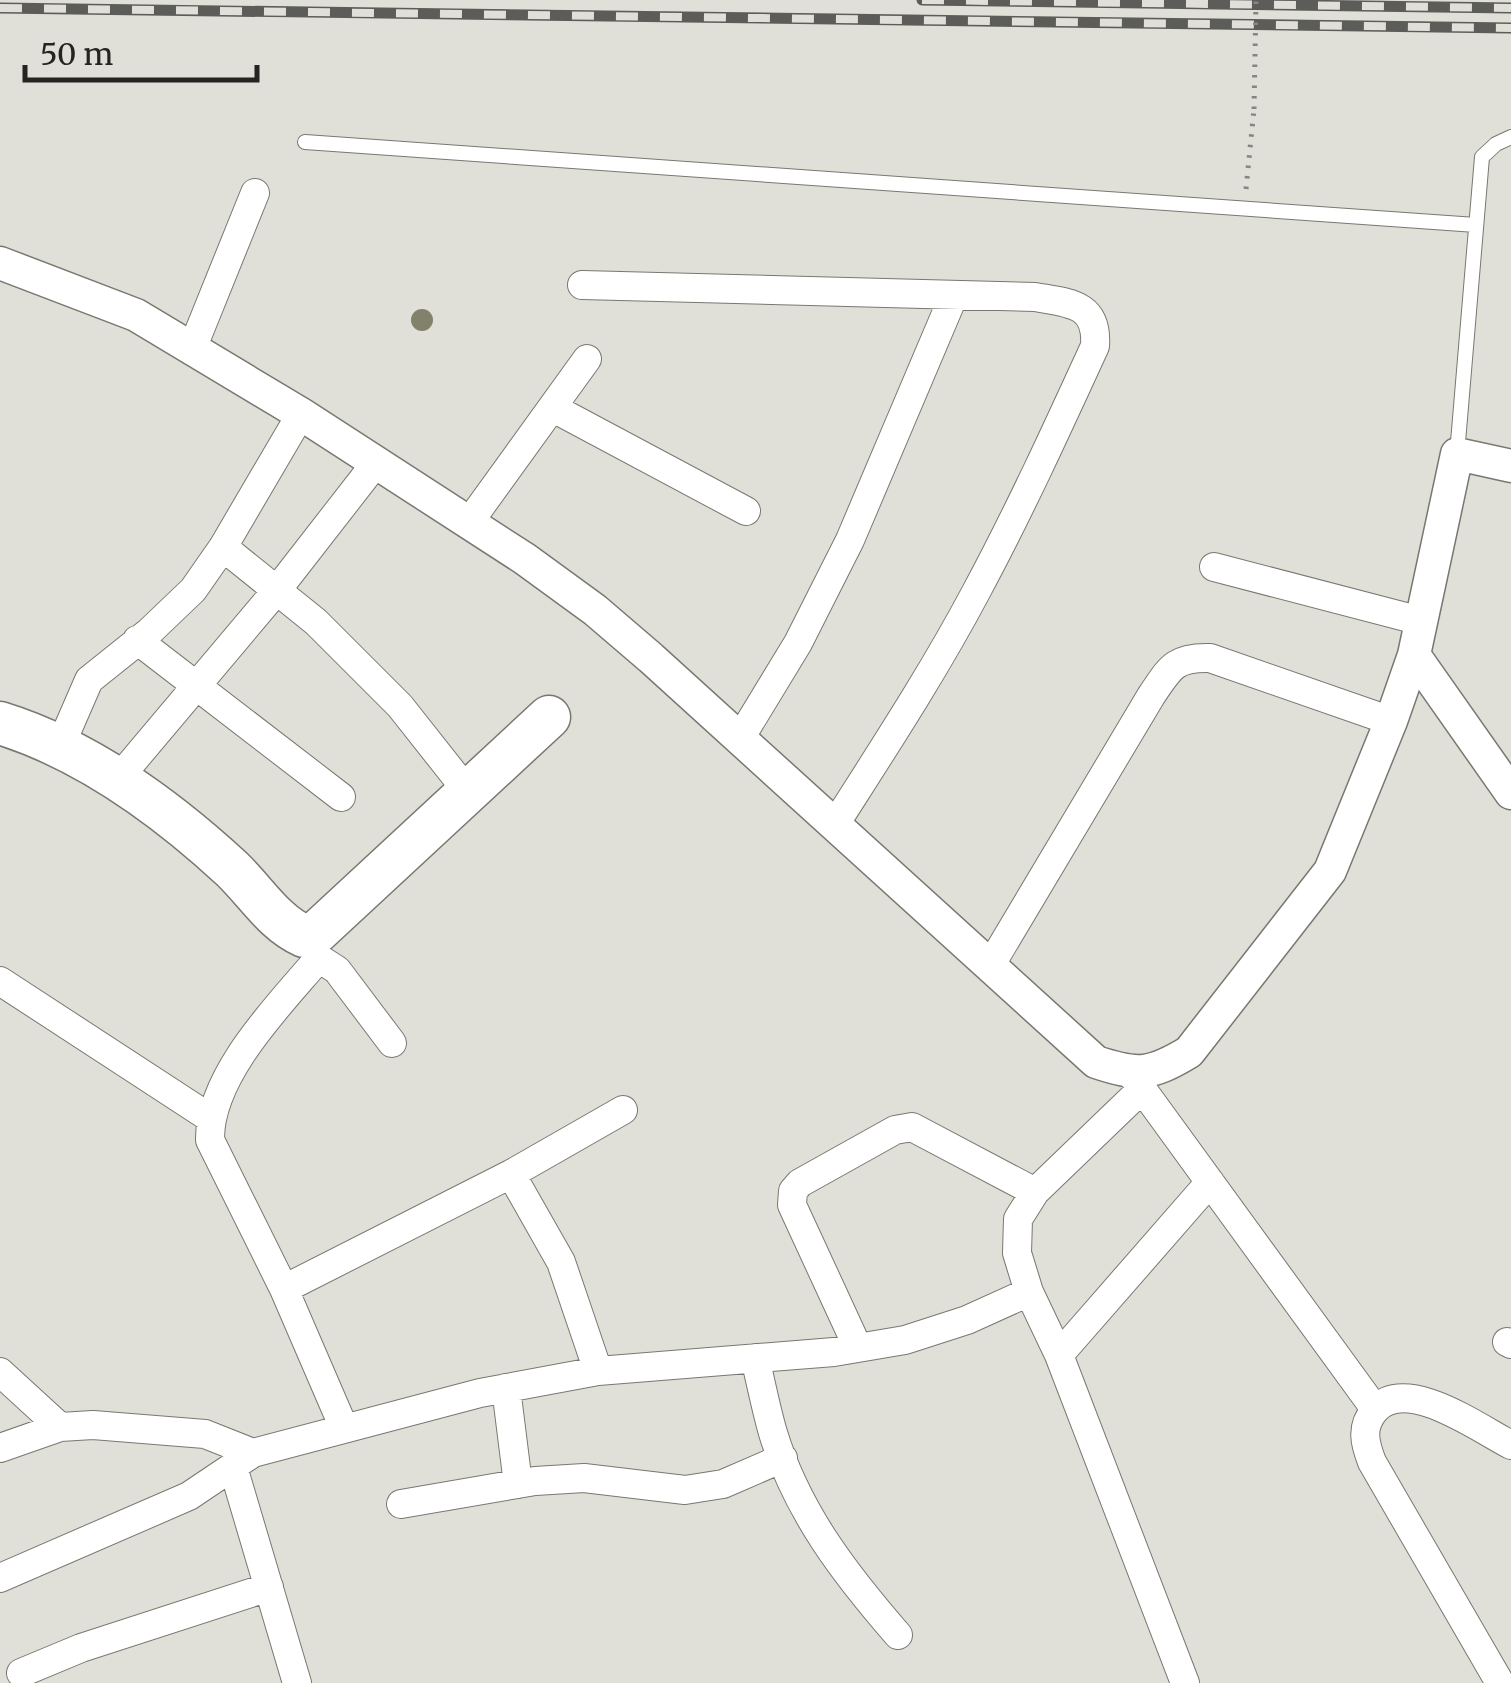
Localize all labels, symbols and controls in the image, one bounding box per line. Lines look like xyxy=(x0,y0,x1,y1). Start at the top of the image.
scale bar xyxy=(25,20,258,82)
text: 50 m xyxy=(40,35,113,73)

